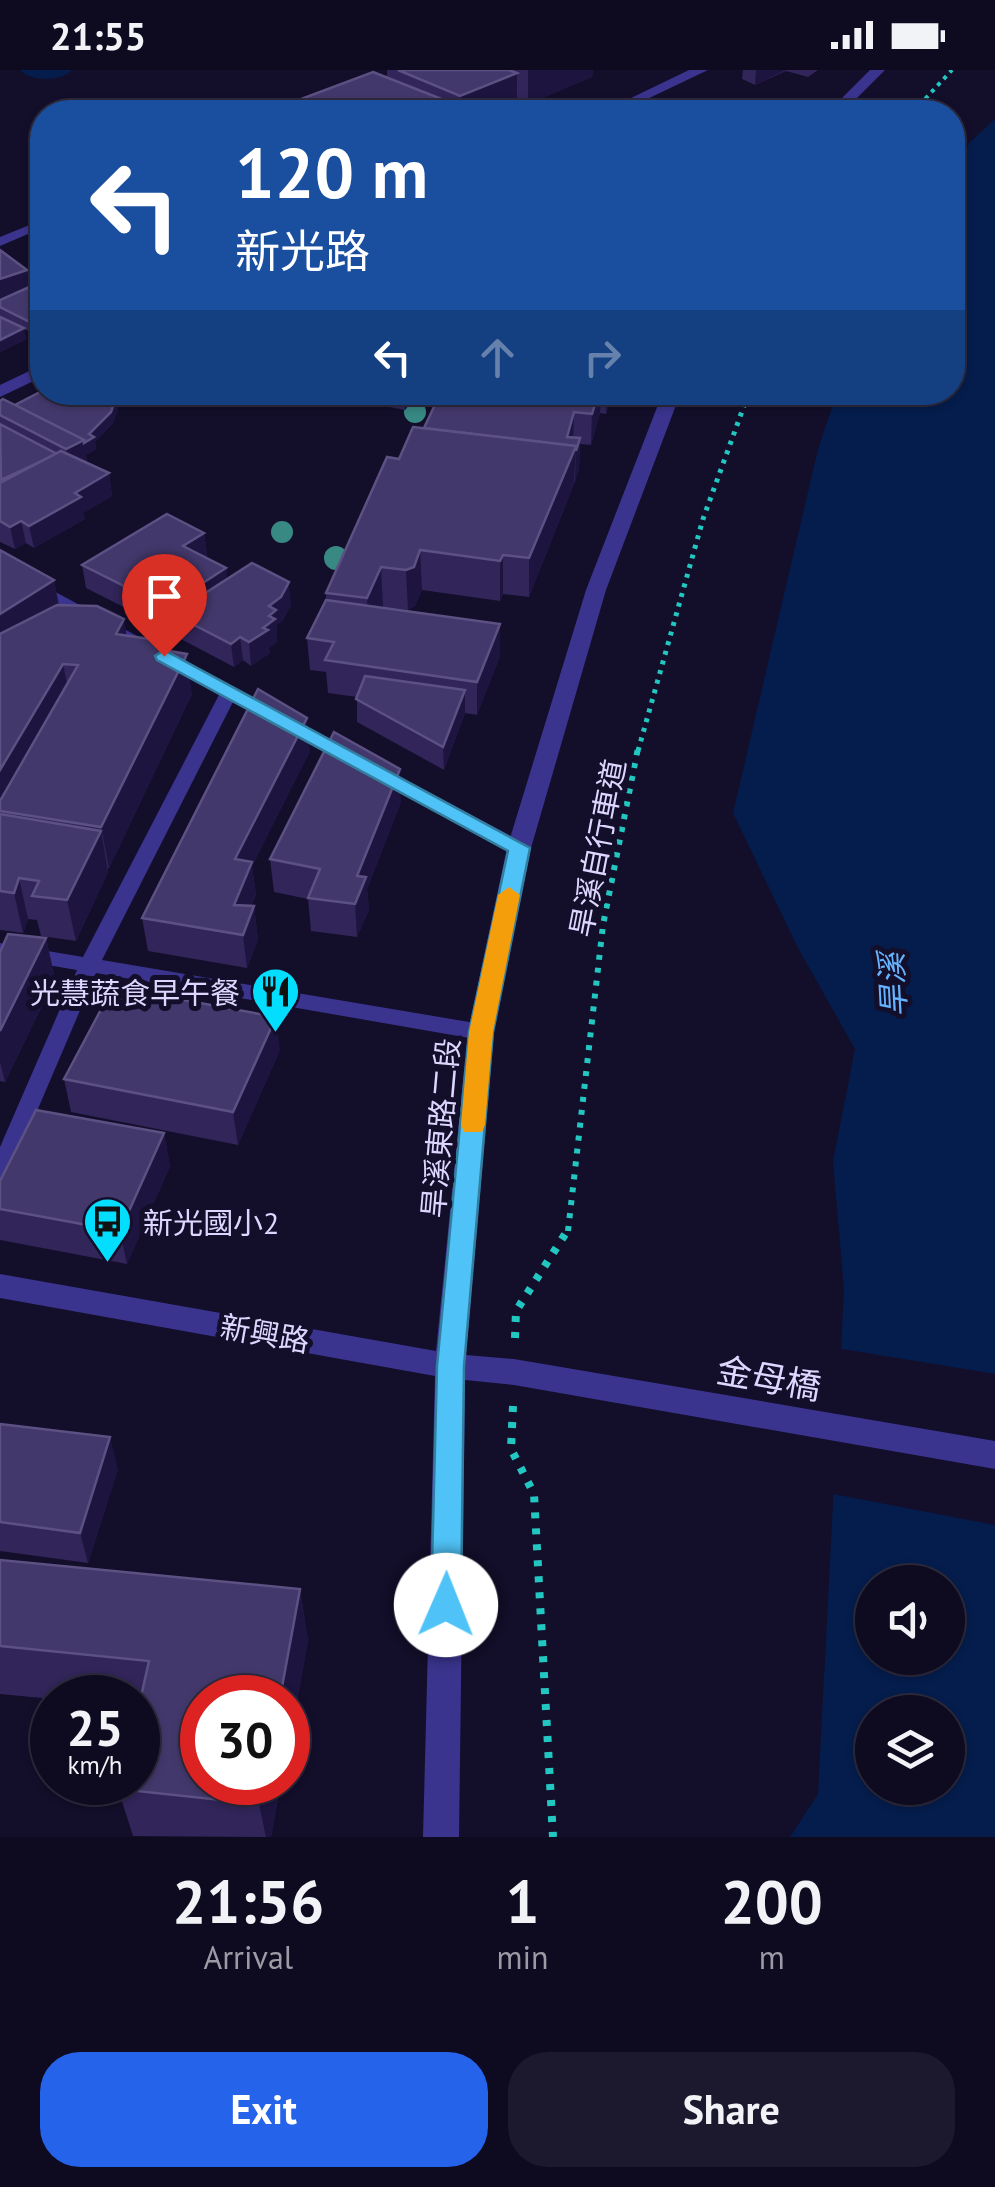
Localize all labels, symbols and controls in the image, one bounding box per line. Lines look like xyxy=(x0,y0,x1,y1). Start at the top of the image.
text: 21:55 xyxy=(50,11,146,60)
text: 120 m xyxy=(235,127,428,217)
icon: left xyxy=(70,140,200,270)
text: 新光路 xyxy=(235,221,370,279)
icon: left xyxy=(365,330,420,385)
icon: ahead xyxy=(470,330,525,385)
icon: right xyxy=(575,330,630,385)
pin xyxy=(122,554,207,657)
icon: arrive xyxy=(137,569,192,624)
street label: 旱溪自行車道 xyxy=(561,756,633,940)
water label: 旱溪 xyxy=(869,948,915,1018)
restaurant icon: 光慧蔬食早午餐 xyxy=(249,966,301,1034)
place label: 光慧蔬食早午餐 xyxy=(30,973,240,1012)
street label: 旱溪東路二段 xyxy=(413,1037,467,1219)
bus stop icon: 新光國小2 xyxy=(82,1196,134,1264)
place label: 新光國小2 xyxy=(143,1203,279,1242)
street label: 新興路 xyxy=(217,1306,313,1360)
street label: 金母橋 xyxy=(713,1346,825,1410)
position arrow xyxy=(394,1553,498,1657)
map controls xyxy=(855,1565,965,1805)
button: sound xyxy=(855,1565,965,1675)
speed limit sign: 30 xyxy=(180,1675,310,1805)
text: 25 xyxy=(67,1695,123,1760)
button: layers xyxy=(855,1695,965,1805)
text: km/h xyxy=(68,1749,122,1781)
text: 21:56 xyxy=(172,1862,324,1940)
text: 1 xyxy=(506,1862,540,1940)
text: 200 xyxy=(721,1862,823,1940)
text: Arrival xyxy=(203,1936,293,1978)
text: min xyxy=(497,1936,549,1978)
text: m xyxy=(759,1936,785,1978)
button: Exit xyxy=(40,2052,488,2167)
button: Share xyxy=(508,2052,955,2167)

